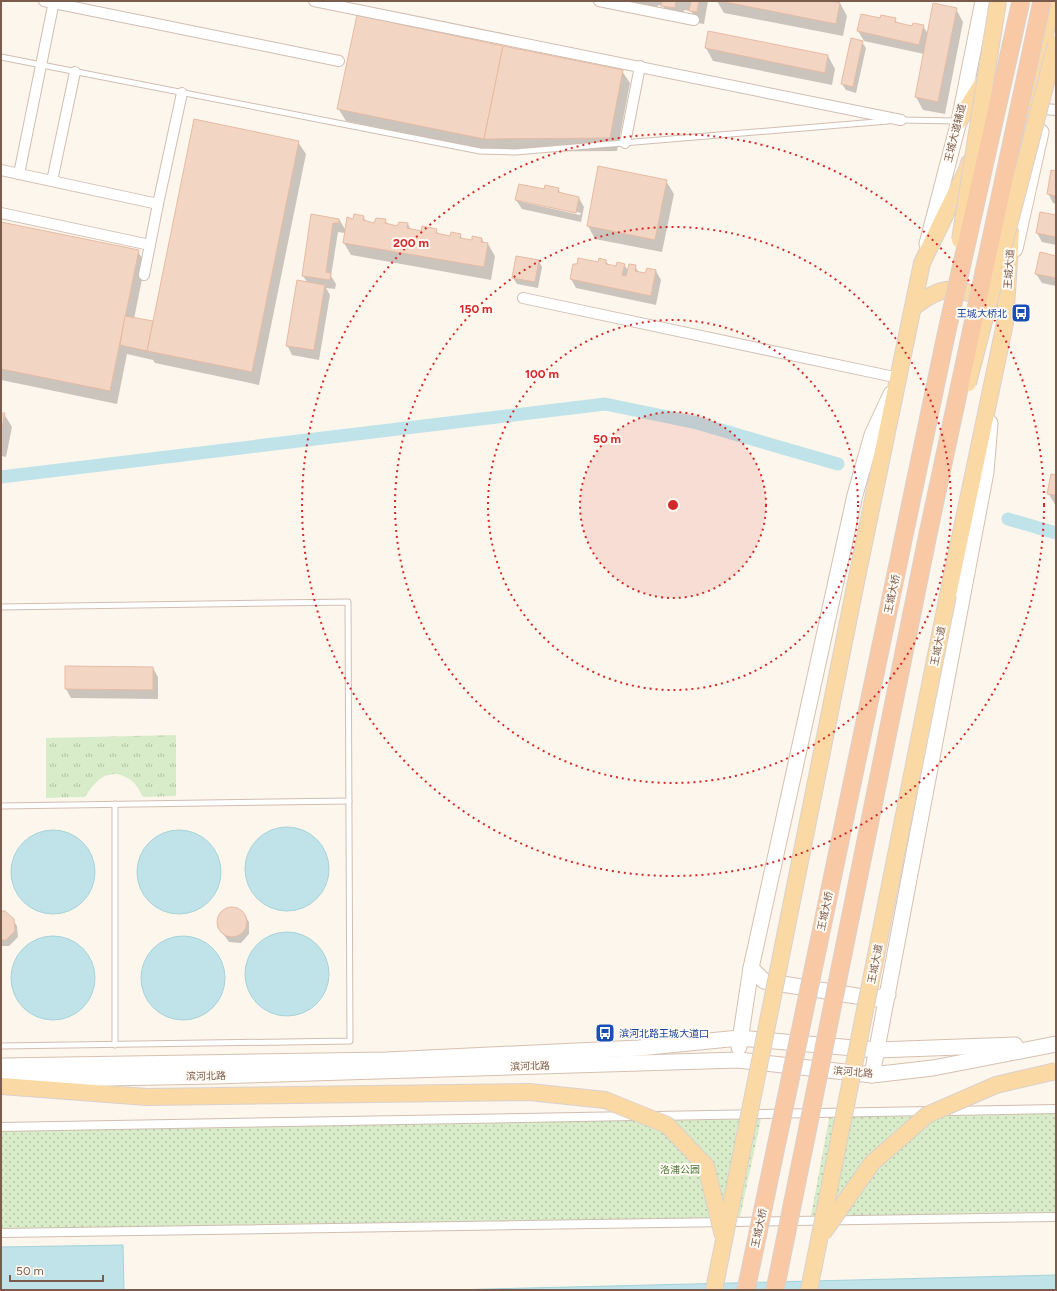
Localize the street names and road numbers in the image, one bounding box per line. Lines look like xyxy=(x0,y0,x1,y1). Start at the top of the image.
street label: 王城大道辅道 xyxy=(941,102,969,164)
street label: 王城大道 xyxy=(1001,249,1017,289)
street label: 王城大桥 xyxy=(881,573,903,615)
street label: 王城大道 xyxy=(928,625,948,667)
street label: 王城大桥 xyxy=(814,890,836,932)
street label: 王城大道 xyxy=(865,943,885,985)
street label: 滨河北路 xyxy=(510,1059,550,1073)
street label: 滨河北路 xyxy=(833,1064,873,1080)
street label: 滨河北路 xyxy=(186,1069,226,1083)
street label: 王城大桥 xyxy=(748,1207,770,1249)

